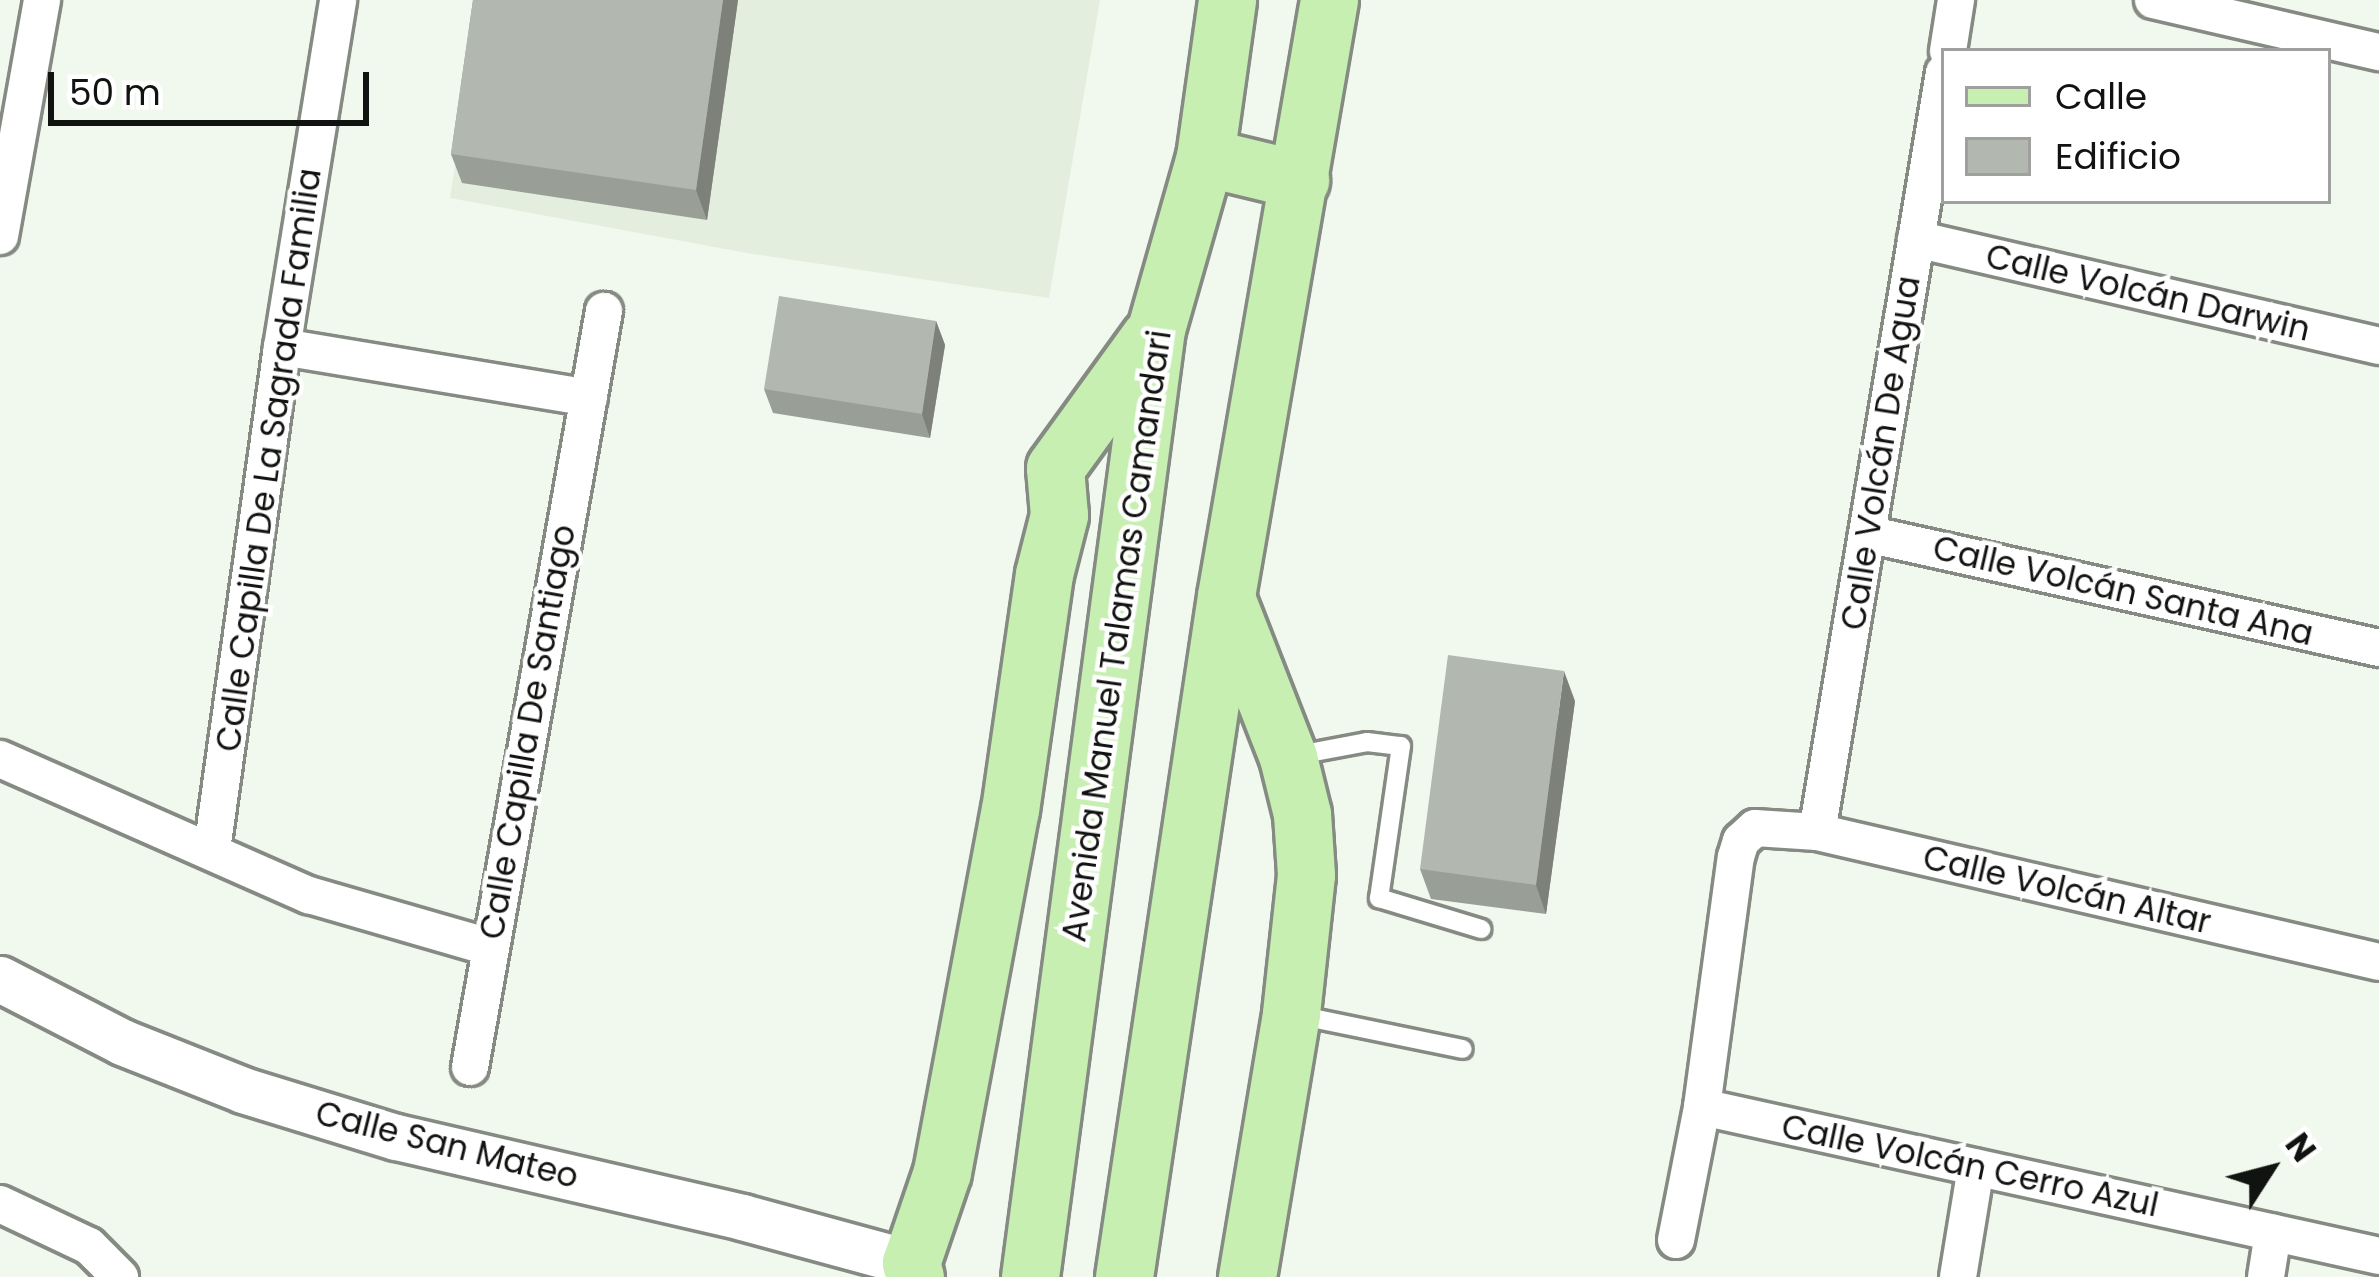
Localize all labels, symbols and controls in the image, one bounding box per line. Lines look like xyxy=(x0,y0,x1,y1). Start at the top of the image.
scale bar xyxy=(54,48,375,122)
legend xyxy=(1941,48,2331,204)
text: 50 m xyxy=(69,67,161,118)
text: Calle xyxy=(2055,71,2147,122)
text: Edificio xyxy=(2055,131,2181,182)
street label: Calle Capilla De La Sagrada Familia xyxy=(208,166,330,754)
street label: Calle Volcán Darwin xyxy=(1982,236,2314,350)
street label: Calle Volcán De Agua xyxy=(1833,273,1929,633)
street label: Avenida Manuel Talamas Camandari xyxy=(1054,328,1180,944)
street label: Calle Capilla De Santiago xyxy=(472,522,584,942)
street label: Calle Volcán Santa Ana xyxy=(1929,528,2317,654)
street label: Calle Volcán Altar xyxy=(1919,838,2215,942)
street label: Calle San Mateo xyxy=(312,1093,582,1197)
street label: Calle Volcán Cerro Azul xyxy=(1778,1107,2162,1225)
north arrow xyxy=(2211,1109,2331,1229)
text: N xyxy=(2274,1124,2327,1171)

